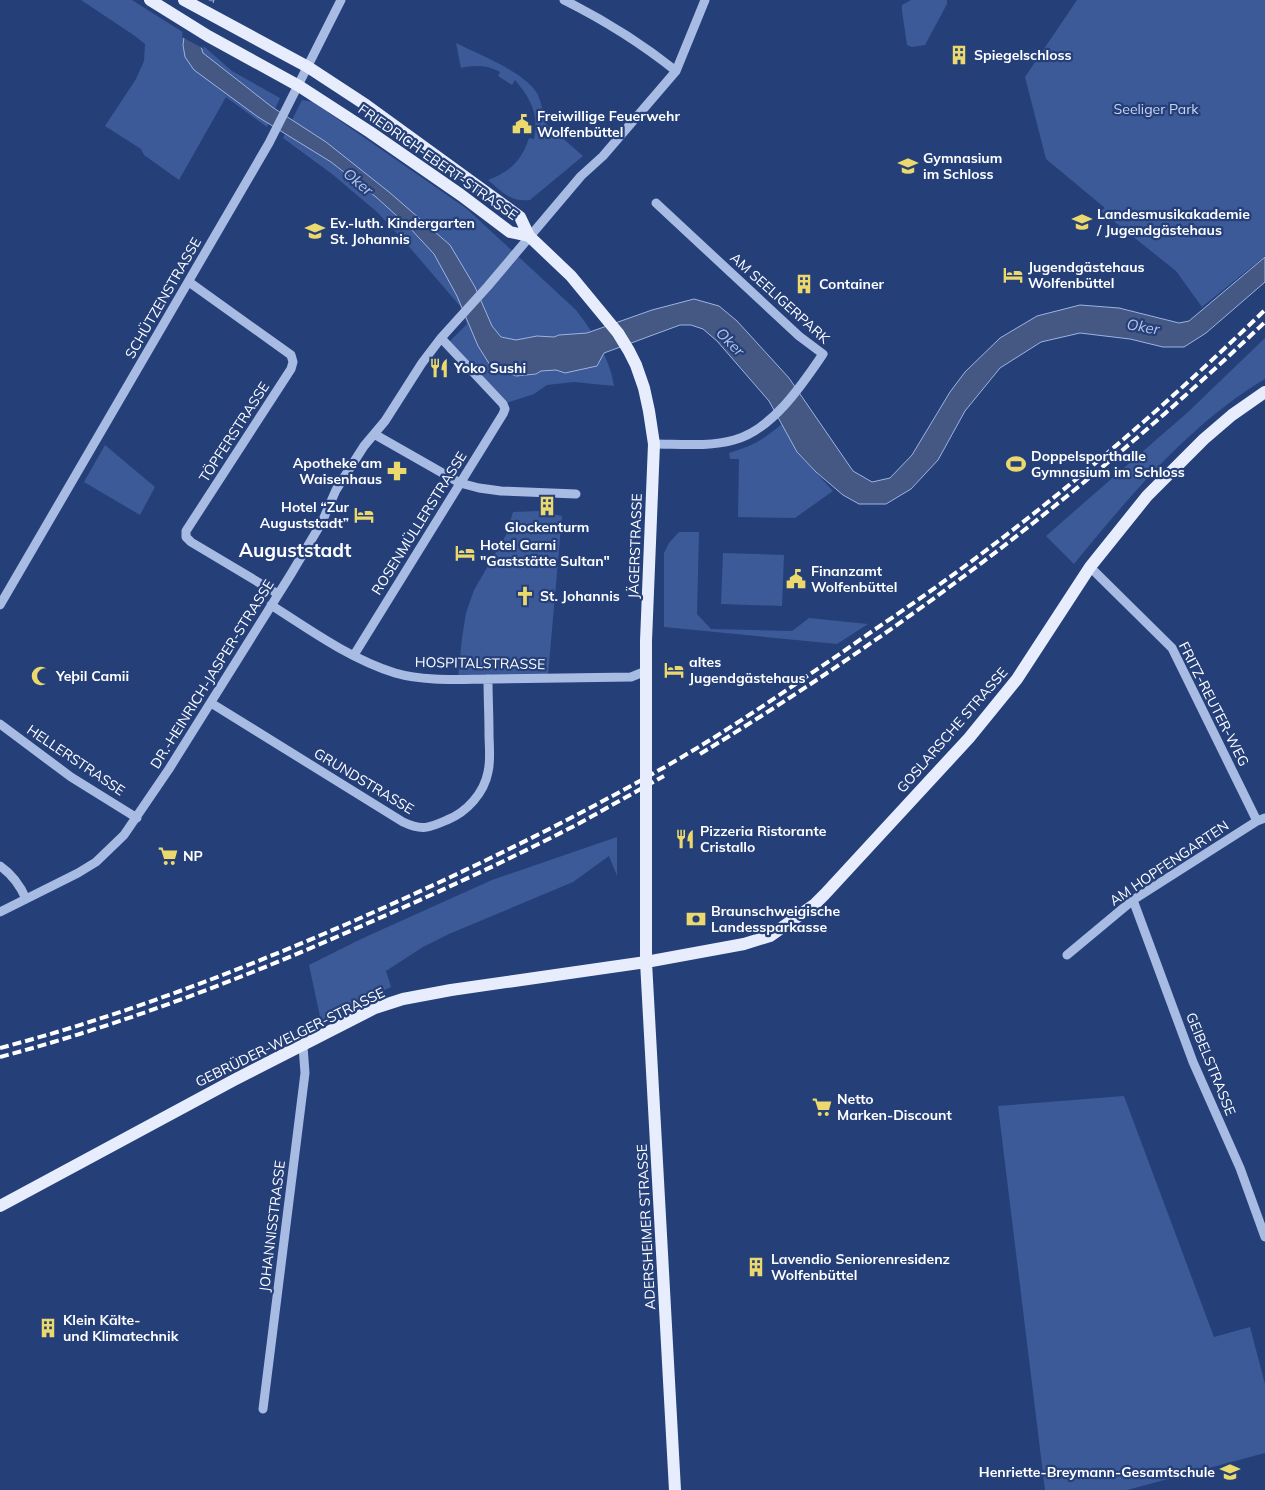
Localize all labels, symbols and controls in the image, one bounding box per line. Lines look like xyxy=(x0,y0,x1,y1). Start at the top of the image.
building icon: Spiegelschloss xyxy=(948,44,970,66)
place label: Spiegelschloss xyxy=(974,46,1072,64)
street label: FRIEDRICH-EBERT-STRASSE xyxy=(355,100,521,224)
park label: Seeliger Park xyxy=(1114,100,1199,118)
place label: Freiwillige Feuerwehr Wolfenbüttel xyxy=(537,107,680,141)
public building icon: Freiwillige Feuerwehr Wolfenbüttel xyxy=(511,113,533,135)
place label: Gymnasium im Schloss xyxy=(923,149,1002,183)
school or university icon: Gymnasium im Schloss xyxy=(897,155,919,177)
water label: Oker xyxy=(340,164,377,200)
place label: Landesmusikakademie / Jugendgästehaus xyxy=(1096,205,1250,239)
school or university icon: Landesmusikakademie / Jugendgästehaus xyxy=(1071,211,1093,233)
place label: Ev.-luth. Kindergarten St. Johannis xyxy=(330,214,475,248)
school or university icon: Ev.-luth. Kindergarten St. Johannis xyxy=(304,220,326,242)
street label: SCHÜTZENSTRASSE xyxy=(121,234,205,362)
street label: AM SEELIGERPARK xyxy=(727,249,834,348)
place label: Jugendgästehaus Wolfenbüttel xyxy=(1028,258,1145,292)
hotel icon: Jugendgästehaus Wolfenbüttel xyxy=(1002,264,1024,286)
building icon: Container xyxy=(793,273,815,295)
place label: Container xyxy=(819,275,885,293)
water label: Oker xyxy=(1125,314,1161,339)
water label: Oker xyxy=(712,323,749,360)
restaurant icon: Yoko Sushi xyxy=(428,357,450,379)
place label: Yoko Sushi xyxy=(453,359,526,377)
street label: TÖPFERSTRASSE xyxy=(195,378,273,486)
place label: Doppelsporthalle Gymnasium im Schloss xyxy=(1031,447,1185,481)
street label: ROSENMÜLLERSTRASSE xyxy=(367,448,471,598)
sports icon: Doppelsporthalle Gymnasium im Schloss xyxy=(1005,453,1027,475)
place label: Apotheke am Waisenhaus xyxy=(293,454,382,488)
pharmacy icon: Apotheke am Waisenhaus xyxy=(386,460,408,482)
street label: JÄGERSTRASSE xyxy=(624,493,646,599)
building icon: Glockenturm xyxy=(536,495,558,517)
place label: Hotel “Zur Auguststadt” xyxy=(260,498,349,532)
hotel icon: Hotel “Zur Auguststadt” xyxy=(353,504,375,526)
place label: Glockenturm xyxy=(505,518,589,536)
place label: Hotel Garni "Gaststätte Sultan" xyxy=(480,536,610,570)
district label: Auguststadt xyxy=(239,538,351,562)
hotel icon: Hotel Garni "Gaststätte Sultan" xyxy=(454,542,476,564)
place label: Finanzamt Wolfenbüttel xyxy=(811,562,897,596)
public building icon: Finanzamt Wolfenbüttel xyxy=(785,568,807,590)
street label: DR.-HEINRICH-JASPER-STRASSE xyxy=(146,576,278,772)
church icon: St. Johannis xyxy=(514,585,536,607)
place label: St. Johannis xyxy=(540,587,620,605)
street label: FRITZ-REUTER-WEG xyxy=(1175,639,1253,769)
street label: HOSPITALSTRASSE xyxy=(415,653,545,673)
place label: altes Jugendgästehaus xyxy=(689,653,806,687)
hotel icon: altes Jugendgästehaus xyxy=(663,659,685,681)
street label: GOSLARSCHE STRASSE xyxy=(893,664,1011,796)
mosque icon: Yeþil Camii xyxy=(30,665,52,687)
place label: Yeþil Camii xyxy=(55,667,129,685)
street label: HELLERSTRASSE xyxy=(23,721,129,799)
street label: GRUNDSTRASSE xyxy=(311,744,417,818)
street label: AM HOPFENGARTEN xyxy=(1106,816,1232,910)
place label: Pizzeria Ristorante Cristallo xyxy=(700,822,827,856)
restaurant icon: Pizzeria Ristorante Cristallo xyxy=(674,828,696,850)
supermarket icon: NP xyxy=(157,845,179,867)
place label: NP xyxy=(183,847,203,865)
place label: Braunschweigische Landessparkasse xyxy=(711,902,840,936)
bank icon: Braunschweigische Landessparkasse xyxy=(685,908,707,930)
street label: GEBRÜDER-WELGER-STRASSE xyxy=(192,983,388,1091)
street label: GEIBELSTRASSE xyxy=(1182,1010,1240,1118)
place label: Netto Marken-Discount xyxy=(837,1090,953,1124)
supermarket icon: Netto Marken-Discount xyxy=(811,1096,833,1118)
street label: ADERSHEIMER STRASSE xyxy=(633,1144,659,1310)
street label: JOHANNISSTRASSE xyxy=(255,1159,289,1293)
place label: Lavendio Seniorenresidenz Wolfenbüttel xyxy=(771,1250,950,1284)
building icon: Lavendio Seniorenresidenz Wolfenbüttel xyxy=(745,1256,767,1278)
place label: Klein Kälte- und Klimatechnik xyxy=(63,1311,179,1345)
building icon: Klein Kälte- und Klimatechnik xyxy=(37,1317,59,1339)
school or university icon: Henriette-Breymann-Gesamtschule xyxy=(1219,1461,1241,1483)
place label: Henriette-Breymann-Gesamtschule xyxy=(979,1463,1215,1481)

